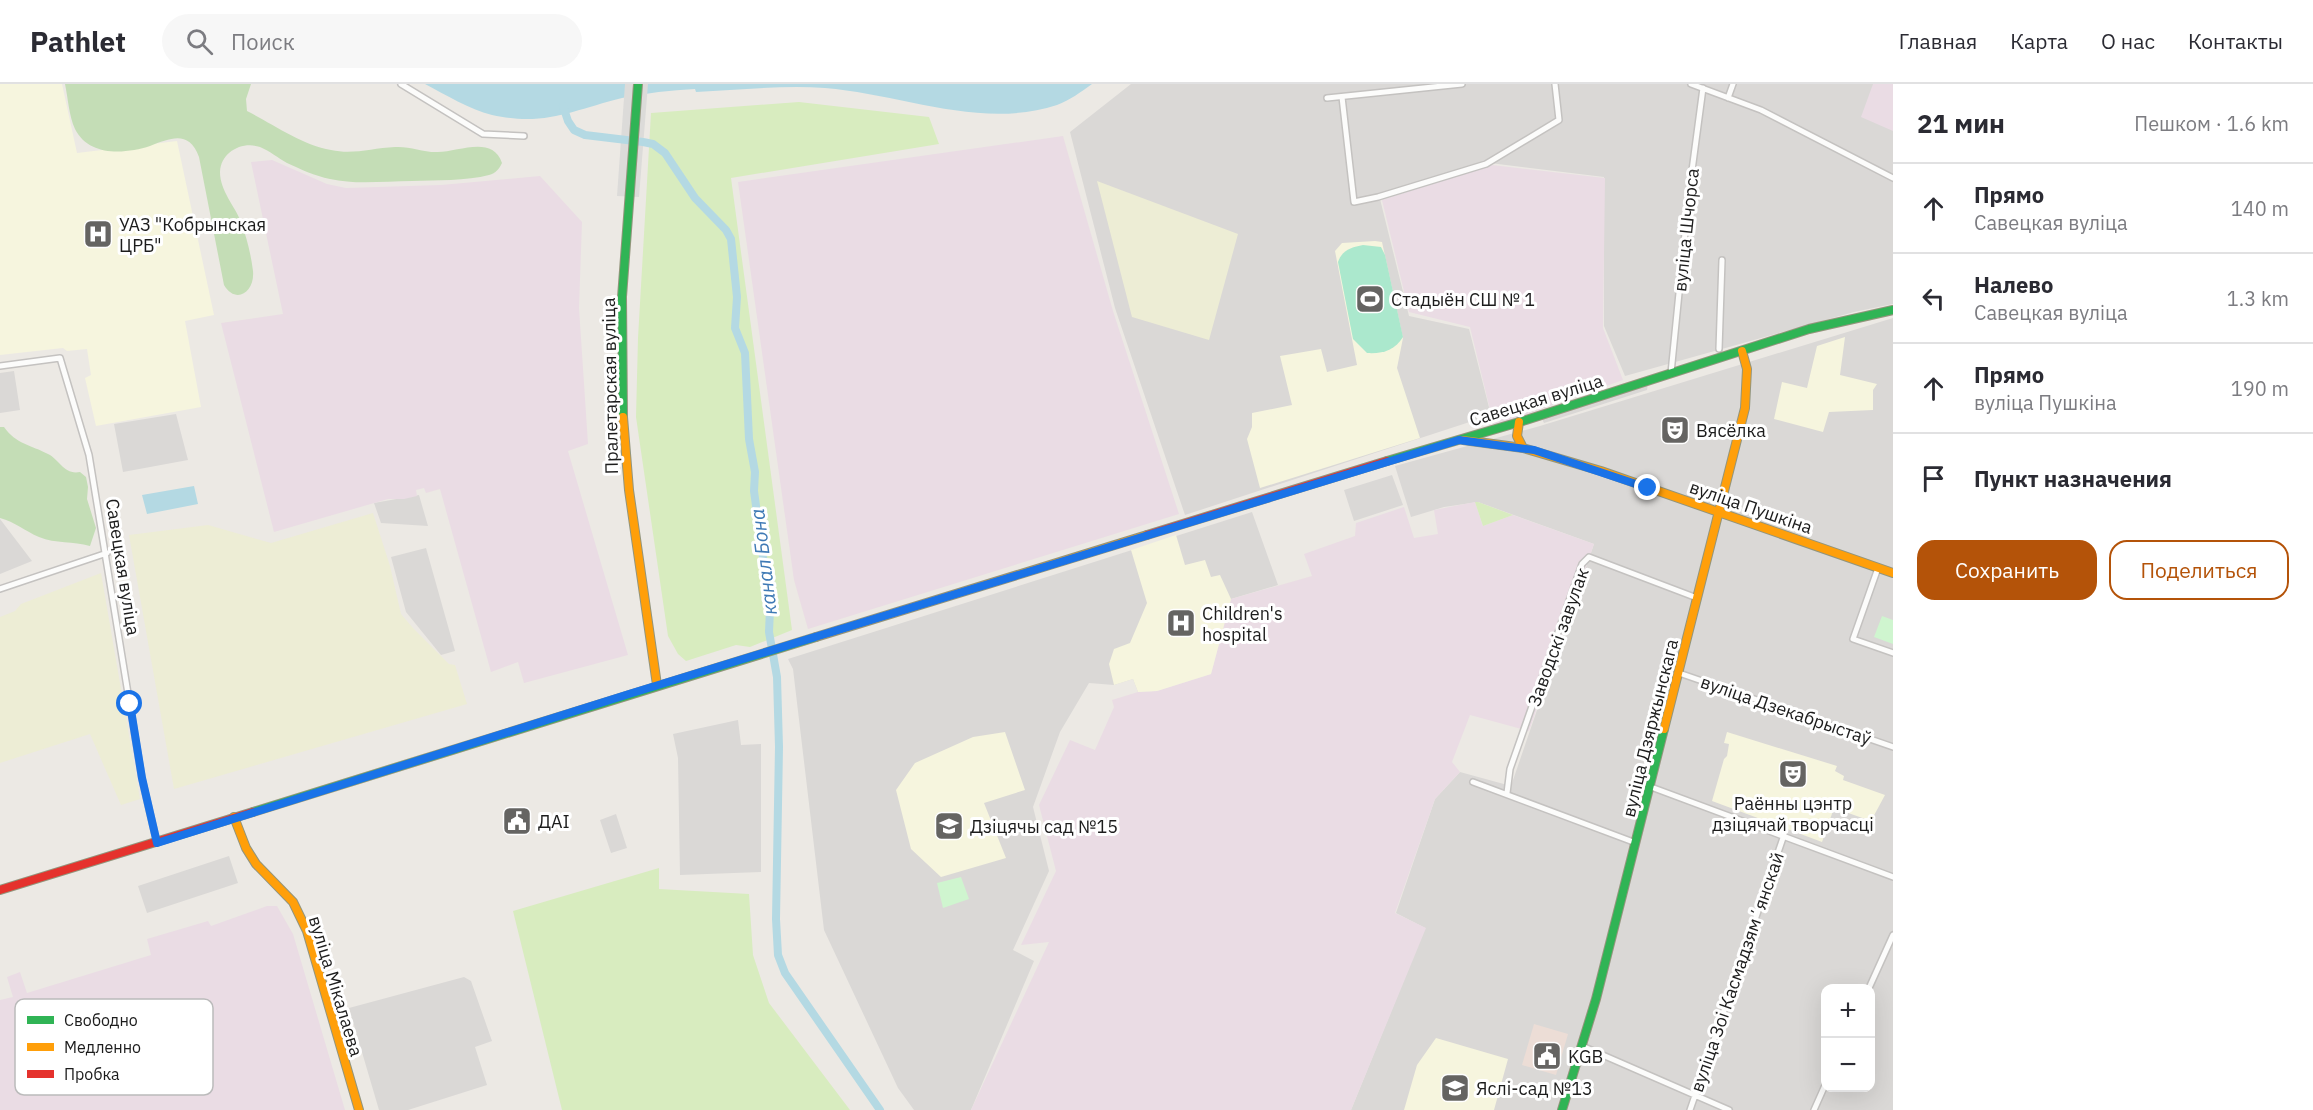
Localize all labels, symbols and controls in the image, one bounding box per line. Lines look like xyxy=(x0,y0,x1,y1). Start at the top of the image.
search box xyxy=(162,14,582,68)
text: Pathlet xyxy=(30,23,126,60)
icon: search xyxy=(183,25,216,58)
text: Поиск xyxy=(231,27,295,56)
text: Главная xyxy=(1899,27,1977,55)
text: Карта xyxy=(2010,27,2068,55)
text: О нас xyxy=(2101,27,2155,55)
text: Контакты xyxy=(2188,27,2283,55)
text: 21 мин xyxy=(1917,106,2005,140)
text: Пешком · 1.6 km xyxy=(2134,110,2289,137)
street label: вуліца Шчорса xyxy=(1668,167,1704,293)
text: Прямо xyxy=(1974,180,2044,209)
icon: ahead xyxy=(1917,192,1950,225)
text: 140 m xyxy=(2231,195,2289,222)
text: Савецкая вуліца xyxy=(1974,209,2128,236)
place label: УАЗ "Кобрынская ЦРБ" xyxy=(119,213,266,257)
hospital icon: УАЗ "Кобрынская ЦРБ" xyxy=(82,218,114,250)
text: Налево xyxy=(1974,270,2053,299)
icon: left xyxy=(1917,282,1950,315)
sports icon: Стадыён СШ № 1 xyxy=(1354,283,1386,315)
text: 1.3 km xyxy=(2227,285,2289,312)
place label: Стадыён СШ № 1 xyxy=(1391,288,1535,311)
street label: Пралетарская вуліца xyxy=(597,297,623,475)
text: Савецкая вуліца xyxy=(1974,299,2128,326)
text: Прямо xyxy=(1974,360,2044,389)
street label: Савецкая вуліца xyxy=(1466,369,1606,431)
icon: ahead xyxy=(1917,372,1950,405)
text: 190 m xyxy=(2231,375,2289,402)
text: вуліца Пушкіна xyxy=(1974,389,2117,416)
theatre icon: Вясёлка xyxy=(1659,414,1691,446)
place label: Вясёлка xyxy=(1696,419,1766,442)
icon: arrive xyxy=(1917,462,1950,495)
text: Пункт назначения xyxy=(1974,464,2172,493)
route end xyxy=(1634,474,1660,500)
street label: вуліца Пушкіна xyxy=(1687,475,1816,539)
street label: Савецкая вуліца xyxy=(101,497,145,638)
water label: канал Бона xyxy=(743,507,783,617)
button: Сохранить xyxy=(1917,540,2097,600)
button: Поделиться xyxy=(2109,540,2289,600)
street label: Заводскі завулак xyxy=(1522,565,1594,709)
place label: Children's hospital xyxy=(1202,602,1283,646)
hospital icon: Children's hospital xyxy=(1165,607,1197,639)
street label: вуліца Дзяржынскага xyxy=(1617,636,1683,819)
street label: вуліца Дзекабрыстаў xyxy=(1698,670,1874,750)
route start xyxy=(116,690,142,716)
theatre icon: Раённы цэнтр дзіцячай творчасці xyxy=(1777,758,1809,790)
place label: Раённы цэнтр дзіцячай творчасці xyxy=(1712,792,1874,836)
public building icon: ДАІ xyxy=(501,805,533,837)
place label: ДАІ xyxy=(538,810,570,833)
school or university icon: Дзіцячы сад №15 xyxy=(933,810,965,842)
place label: Дзіцячы сад №15 xyxy=(970,815,1118,838)
street label: вуліца Зоі Касмадзямʼянскай xyxy=(1685,849,1789,1095)
street label: вуліца Мікалаева xyxy=(304,913,368,1059)
map controls xyxy=(1821,984,1875,1092)
button: + xyxy=(1821,984,1875,1038)
legend xyxy=(15,999,213,1095)
text: Свободно xyxy=(64,1010,138,1030)
text: Медленно xyxy=(64,1037,141,1057)
button: − xyxy=(1821,1038,1875,1092)
public building icon: KGB xyxy=(1531,1040,1563,1072)
place label: KGB xyxy=(1568,1045,1603,1068)
text: Пробка xyxy=(64,1064,120,1084)
school or university icon: Яслі-сад №13 xyxy=(1439,1072,1471,1104)
place label: Яслі-сад №13 xyxy=(1476,1077,1593,1100)

